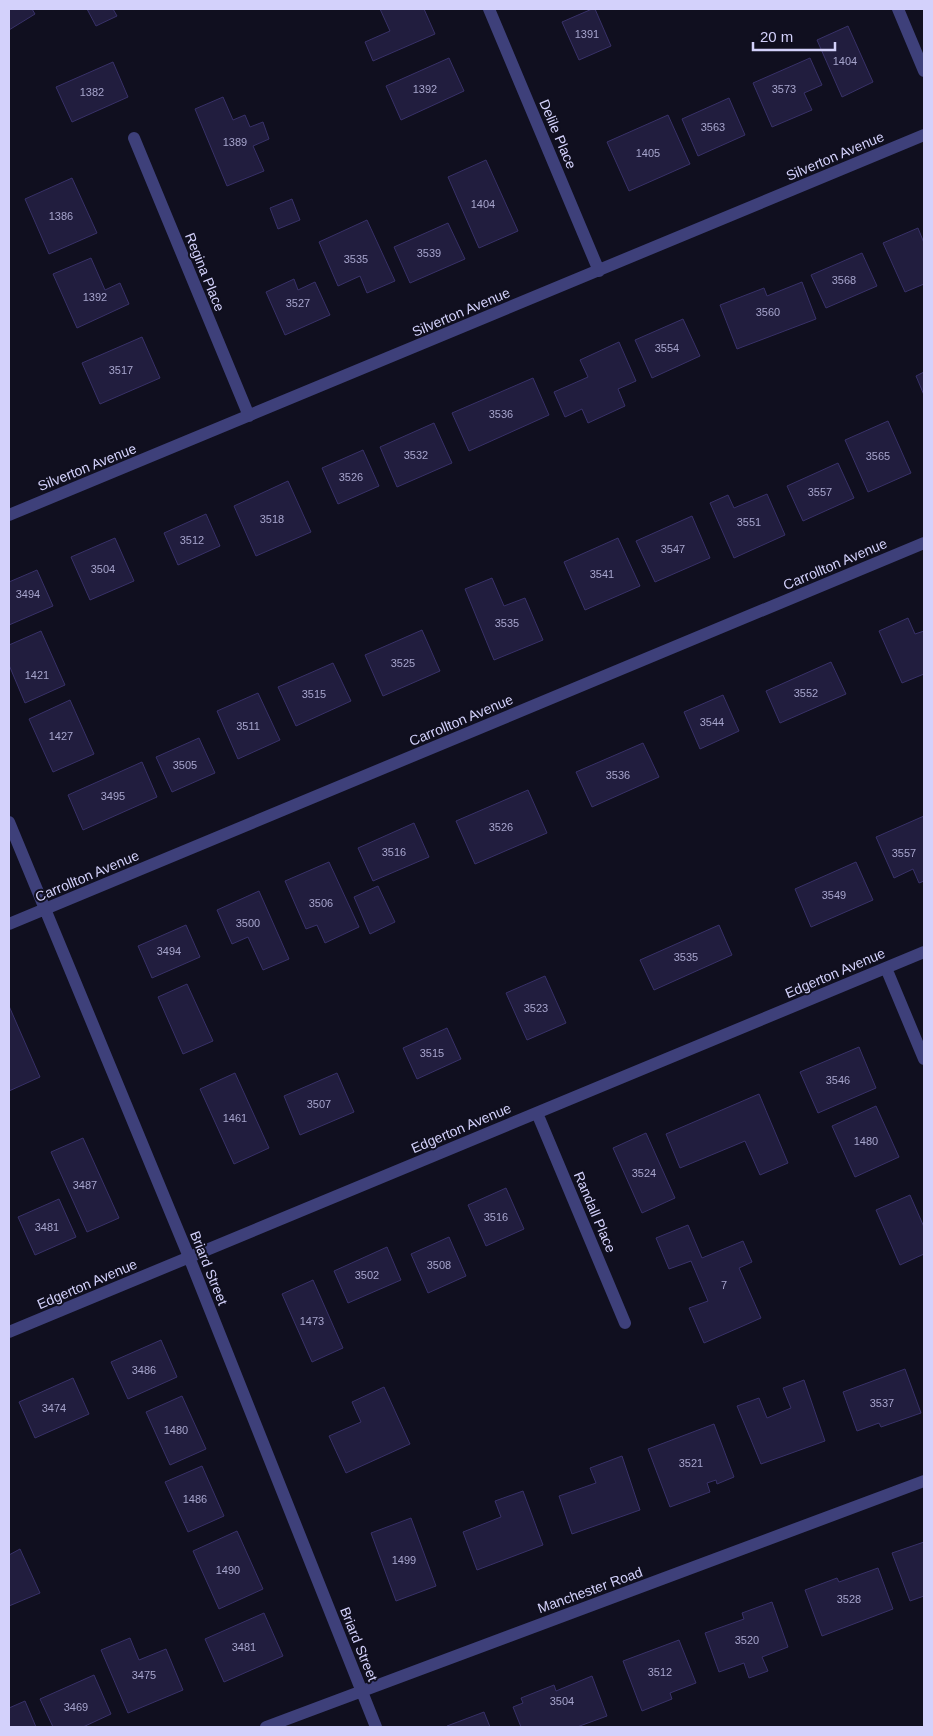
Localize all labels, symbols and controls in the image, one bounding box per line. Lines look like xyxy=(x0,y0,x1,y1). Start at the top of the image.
scale bar xyxy=(753,20,836,52)
house number: 1391 xyxy=(575,28,599,40)
text: 20 m xyxy=(760,28,793,45)
house number: 1404 xyxy=(833,55,857,67)
house number: 1392 xyxy=(413,83,437,95)
house number: 3573 xyxy=(772,83,796,95)
house number: 1382 xyxy=(80,86,104,98)
street label: Delile Place xyxy=(536,97,580,171)
house number: 3563 xyxy=(701,121,725,133)
street label: Silverton Avenue xyxy=(784,128,887,184)
house number: 1389 xyxy=(223,136,247,148)
house number: 1405 xyxy=(636,147,660,159)
house number: 1404 xyxy=(471,198,495,210)
house number: 1386 xyxy=(49,210,73,222)
street label: Regina Place xyxy=(182,230,228,314)
house number: 3539 xyxy=(417,247,441,259)
house number: 3535 xyxy=(344,253,368,265)
house number: 3568 xyxy=(832,274,856,286)
street label: Silverton Avenue xyxy=(410,284,513,340)
house number: 1392 xyxy=(83,291,107,303)
house number: 3527 xyxy=(286,297,310,309)
house number: 3560 xyxy=(756,306,780,318)
house number: 3554 xyxy=(655,342,679,354)
house number: 3517 xyxy=(109,364,133,376)
house number: 3536 xyxy=(489,408,513,420)
street label: Silverton Avenue xyxy=(35,440,139,494)
house number: 3532 xyxy=(404,449,428,461)
house number: 3565 xyxy=(866,450,890,462)
house number: 3526 xyxy=(339,471,363,483)
house number: 3557 xyxy=(808,486,832,498)
house number: 3518 xyxy=(260,513,284,525)
house number: 3551 xyxy=(737,516,761,528)
house number: 3512 xyxy=(180,534,204,546)
street label: Carrollton Avenue xyxy=(781,535,889,593)
house number: 3547 xyxy=(661,543,685,555)
house number: 3504 xyxy=(91,563,115,575)
house number: 3541 xyxy=(590,568,614,580)
house number: 3494 xyxy=(16,588,40,600)
house number: 3535 xyxy=(495,617,519,629)
house number: 3525 xyxy=(391,657,415,669)
house number: 1421 xyxy=(25,669,49,681)
house number: 3552 xyxy=(794,687,818,699)
house number: 3515 xyxy=(302,688,326,700)
street label: Carrollton Avenue xyxy=(407,691,515,749)
house number: 3544 xyxy=(700,716,724,728)
house number: 3511 xyxy=(236,720,260,732)
house number: 1427 xyxy=(49,730,73,742)
house number: 3505 xyxy=(173,759,197,771)
house number: 3536 xyxy=(606,769,630,781)
house number: 3495 xyxy=(101,790,125,802)
house number: 3526 xyxy=(489,821,513,833)
house number: 3516 xyxy=(382,846,406,858)
street label: Carrollton Avenue xyxy=(33,847,141,905)
house number: 3557 xyxy=(892,847,916,859)
house number: 3549 xyxy=(822,889,846,901)
house number: 3506 xyxy=(309,897,333,909)
house number: 3500 xyxy=(236,917,260,929)
house number: 3494 xyxy=(157,945,181,957)
street label: Edgerton Avenue xyxy=(783,945,888,1001)
house number: 3535 xyxy=(674,951,698,963)
house number: 3523 xyxy=(524,1002,548,1014)
house number: 3515 xyxy=(420,1047,444,1059)
house number: 3546 xyxy=(826,1074,850,1086)
house number: 3507 xyxy=(307,1098,331,1110)
street label: Edgerton Avenue xyxy=(409,1100,514,1156)
house number: 1461 xyxy=(223,1112,247,1124)
house number: 1480 xyxy=(854,1135,878,1147)
house number: 3524 xyxy=(632,1167,656,1179)
street label: Randall Place xyxy=(571,1169,619,1255)
house number: 3487 xyxy=(73,1179,97,1191)
house number: 3516 xyxy=(484,1211,508,1223)
house number: 3481 xyxy=(35,1221,59,1233)
street label: Briard Street xyxy=(187,1229,231,1308)
street label: Edgerton Avenue xyxy=(35,1256,140,1312)
house number: 3508 xyxy=(427,1259,451,1271)
house number: 3502 xyxy=(355,1269,379,1281)
house number: 7 xyxy=(721,1279,727,1291)
house number: 1473 xyxy=(300,1315,324,1327)
house number: 3486 xyxy=(132,1364,156,1376)
house number: 3537 xyxy=(870,1397,894,1409)
house number: 3474 xyxy=(42,1402,66,1414)
house number: 1480 xyxy=(164,1424,188,1436)
house number: 3521 xyxy=(679,1457,703,1469)
house number: 1486 xyxy=(183,1493,207,1505)
house number: 1499 xyxy=(392,1554,416,1566)
house number: 1490 xyxy=(216,1564,240,1576)
street label: Manchester Road xyxy=(535,1564,645,1616)
house number: 3528 xyxy=(837,1593,861,1605)
street label: Briard Street xyxy=(337,1605,381,1684)
house number: 3520 xyxy=(735,1634,759,1646)
house number: 3481 xyxy=(232,1641,256,1653)
house number: 3512 xyxy=(648,1666,672,1678)
house number: 3475 xyxy=(132,1669,156,1681)
house number: 3504 xyxy=(550,1695,574,1707)
house number: 3469 xyxy=(64,1701,88,1713)

